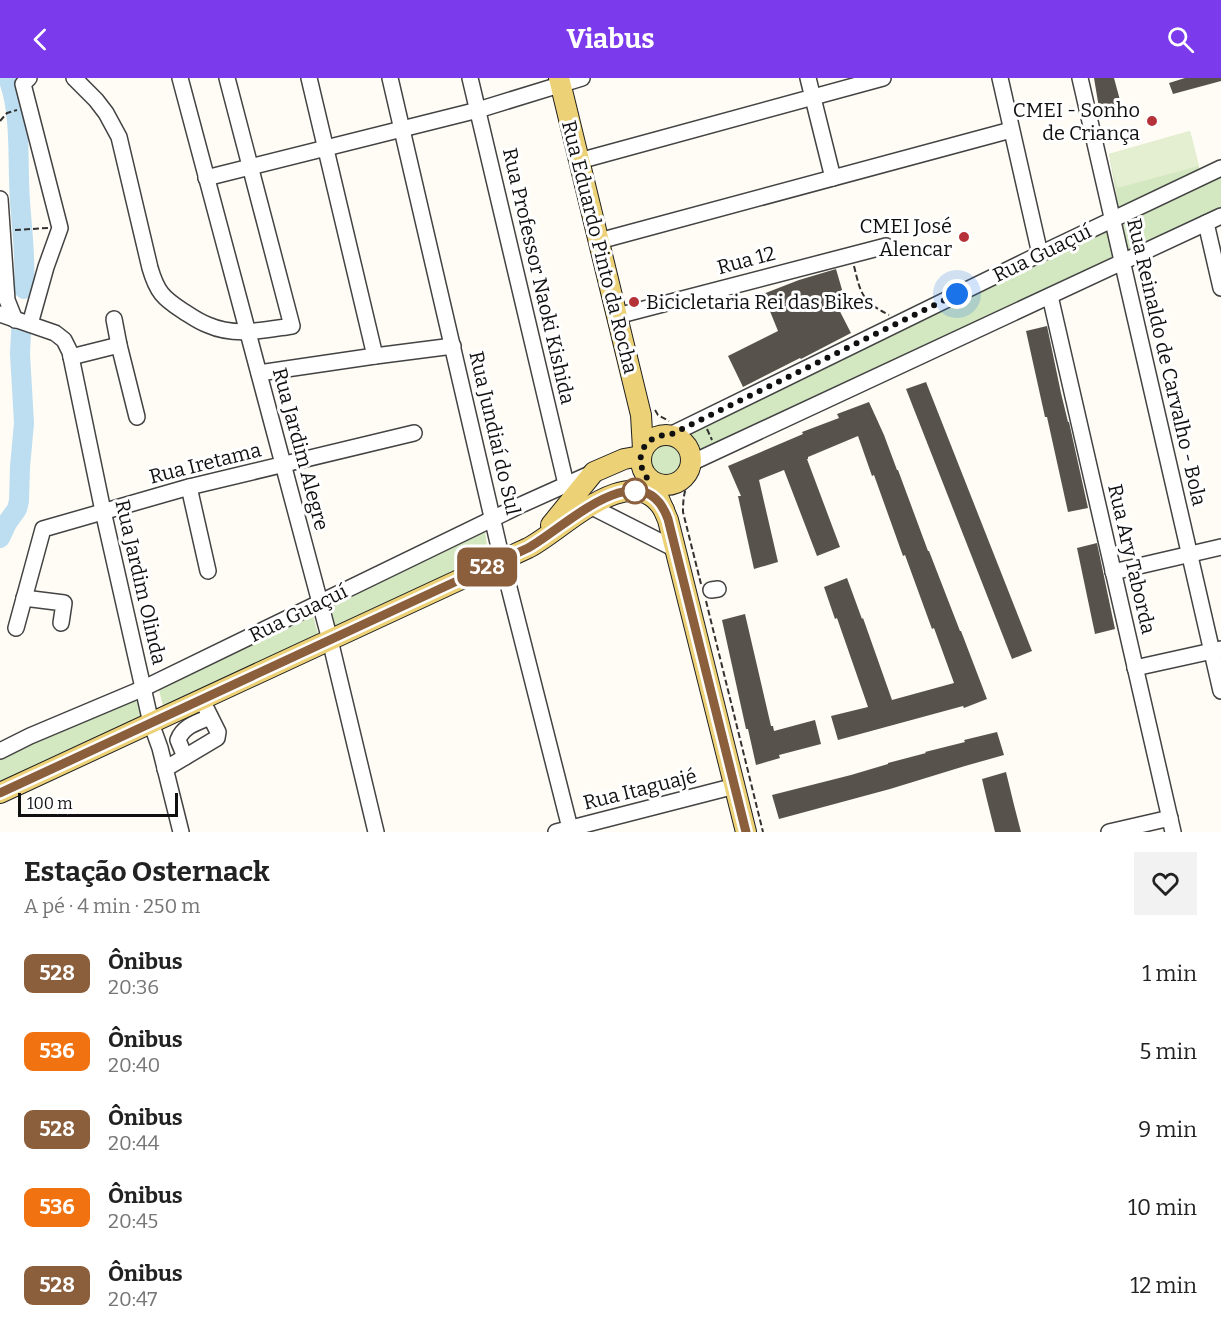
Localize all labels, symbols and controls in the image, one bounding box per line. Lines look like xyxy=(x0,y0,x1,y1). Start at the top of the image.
icon: back xyxy=(24,23,57,56)
text: Viabus xyxy=(566,23,655,55)
icon: search xyxy=(1164,23,1197,56)
place label: CMEI - Sonho de Criança xyxy=(1013,98,1140,145)
marker: CMEI - Sonho de Criança xyxy=(1145,114,1159,128)
street label: Rua Eduardo Pinto da Rocha xyxy=(557,118,643,376)
street label: Rua Professor Naoki Kishida xyxy=(498,146,580,406)
place label: CMEI José Alencar xyxy=(859,214,952,261)
street label: Rua Reinaldo de Carvalho - Bola xyxy=(1122,216,1212,508)
street label: Rua Guaçuí xyxy=(989,219,1095,287)
marker: CMEI José Alencar xyxy=(957,230,971,244)
street label: Rua 12 xyxy=(714,241,778,279)
your location xyxy=(942,279,972,309)
place label: Bicicletaria Rei das Bikes xyxy=(646,290,874,314)
marker: Bicicletaria Rei das Bikes xyxy=(627,295,641,309)
street label: Rua Jundiaí do Sul xyxy=(464,349,526,517)
street label: Rua Jardim Alegre xyxy=(268,365,334,533)
street label: Rua Iretama xyxy=(147,437,264,488)
unlabelled marker xyxy=(622,478,648,504)
street label: Rua Ary Taborda xyxy=(1103,482,1161,636)
street label: Rua Jardim Olinda xyxy=(110,497,172,667)
line badge: 528 xyxy=(452,548,522,586)
text: 528 xyxy=(469,554,505,580)
street label: Rua Guaçuí xyxy=(245,579,351,647)
street label: Rua Itaguajé xyxy=(581,763,699,816)
scale bar xyxy=(18,790,178,818)
text: 100 m xyxy=(27,794,72,813)
button: heart xyxy=(1134,852,1197,915)
text: Estação Osternack xyxy=(24,855,270,888)
text: A pé · 4 min · 250 m xyxy=(24,894,200,918)
text: Ônibus xyxy=(108,948,183,975)
text: 528 xyxy=(39,960,75,986)
text: 1 min xyxy=(1142,960,1197,987)
text: 20:36 xyxy=(108,975,159,999)
text: Ônibus xyxy=(108,1026,183,1053)
text: 536 xyxy=(39,1038,75,1064)
text: 5 min xyxy=(1139,1038,1197,1065)
text: 20:40 xyxy=(108,1053,160,1077)
text: Ônibus xyxy=(108,1104,183,1131)
text: 528 xyxy=(39,1116,75,1142)
text: 9 min xyxy=(1138,1116,1197,1143)
text: 20:44 xyxy=(108,1131,159,1155)
text: Ônibus xyxy=(108,1182,183,1209)
text: 536 xyxy=(39,1194,75,1220)
text: 10 min xyxy=(1128,1194,1197,1221)
text: 20:45 xyxy=(108,1209,158,1233)
text: Ônibus xyxy=(108,1260,183,1287)
text: 528 xyxy=(39,1272,75,1298)
text: 12 min xyxy=(1130,1272,1197,1299)
text: 20:47 xyxy=(108,1287,157,1311)

